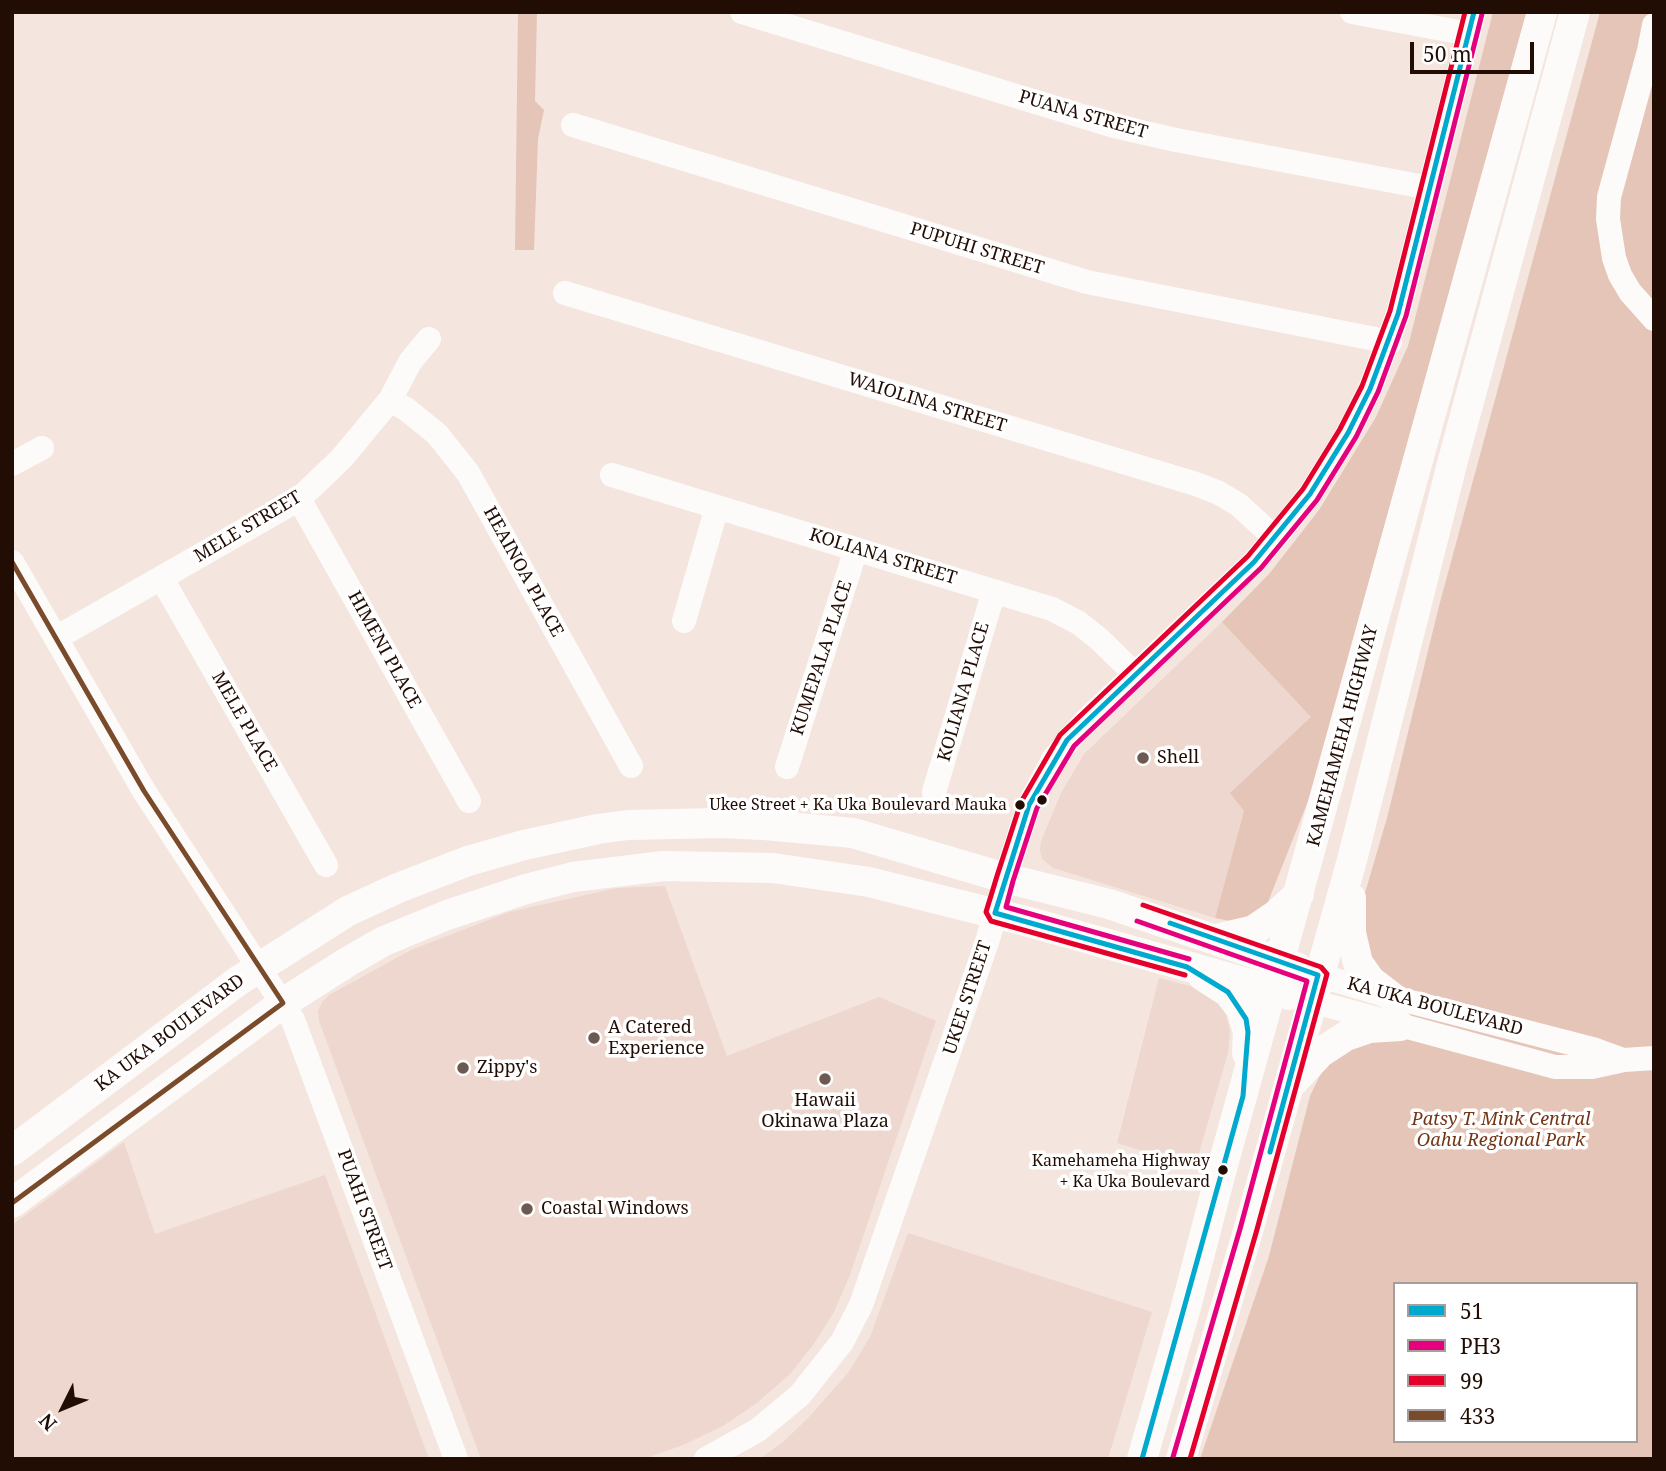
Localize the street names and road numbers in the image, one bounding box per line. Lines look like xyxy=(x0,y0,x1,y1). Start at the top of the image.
street label: PUANA STREET xyxy=(1016,86,1150,144)
street label: PUPUHI STREET xyxy=(907,218,1047,280)
street label: WAIOLINA STREET xyxy=(845,369,1009,437)
street label: MELE STREET xyxy=(191,487,305,567)
street label: HEAINOA PLACE xyxy=(478,503,568,641)
street label: KOLIANA STREET xyxy=(807,524,959,590)
street label: KUMEPALA PLACE xyxy=(787,578,857,738)
street label: HIMENI PLACE xyxy=(343,588,425,712)
street label: KOLIANA PLACE xyxy=(934,620,994,764)
street label: KAMEHAMEHA HIGHWAY xyxy=(1303,623,1383,849)
street label: MELE PLACE xyxy=(207,668,281,776)
street label: UKEE STREET xyxy=(939,938,997,1058)
street label: KA UKA BOULEVARD xyxy=(91,970,249,1096)
street label: KA UKA BOULEVARD xyxy=(1345,973,1525,1041)
street label: PUAHI STREET xyxy=(332,1146,396,1274)

